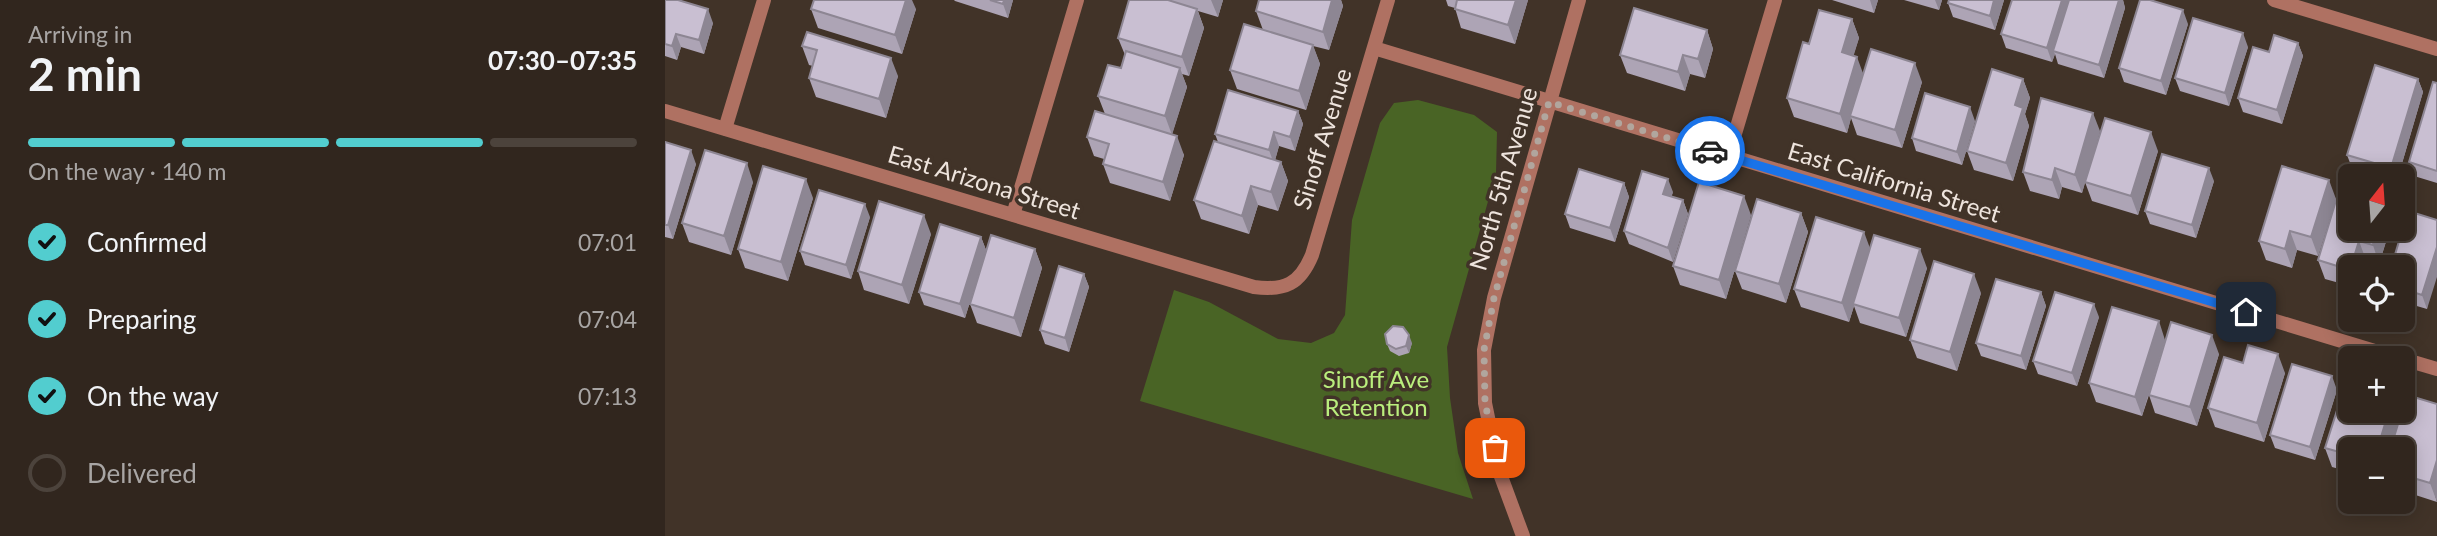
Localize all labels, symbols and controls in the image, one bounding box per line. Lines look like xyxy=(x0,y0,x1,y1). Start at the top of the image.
text: Arriving in xyxy=(28,20,132,48)
text: 07:30–07:35 xyxy=(488,44,637,76)
text: 2 min xyxy=(28,46,142,101)
street label: Sinoff Avenue xyxy=(1286,65,1357,212)
street label: North 5th Avenue xyxy=(1463,84,1543,273)
courier xyxy=(1675,116,1745,186)
icon: car xyxy=(1691,132,1729,170)
street label: East California Street xyxy=(1785,135,2005,228)
street label: East Arizona Street xyxy=(885,139,1084,225)
text: On the way · 140 m xyxy=(28,157,227,185)
north arrow xyxy=(2338,164,2415,242)
map controls xyxy=(2338,164,2415,514)
icon: check xyxy=(28,223,66,261)
text: Confirmed xyxy=(87,226,207,258)
text: 07:01 xyxy=(578,228,637,256)
button: locate xyxy=(2338,255,2415,332)
pin xyxy=(2216,282,2276,342)
icon: home xyxy=(2227,293,2265,331)
icon: check xyxy=(28,300,66,338)
text: Preparing xyxy=(87,303,196,335)
text: 07:04 xyxy=(578,305,637,333)
button: + xyxy=(2338,346,2415,423)
park label: Sinoff Ave Retention xyxy=(1323,364,1429,421)
icon: check xyxy=(28,377,66,415)
text: On the way xyxy=(87,380,219,412)
text: 07:13 xyxy=(578,382,637,410)
pin xyxy=(1465,418,1525,478)
icon: bag xyxy=(1476,429,1514,467)
button: − xyxy=(2338,437,2415,514)
text: Delivered xyxy=(87,457,197,489)

